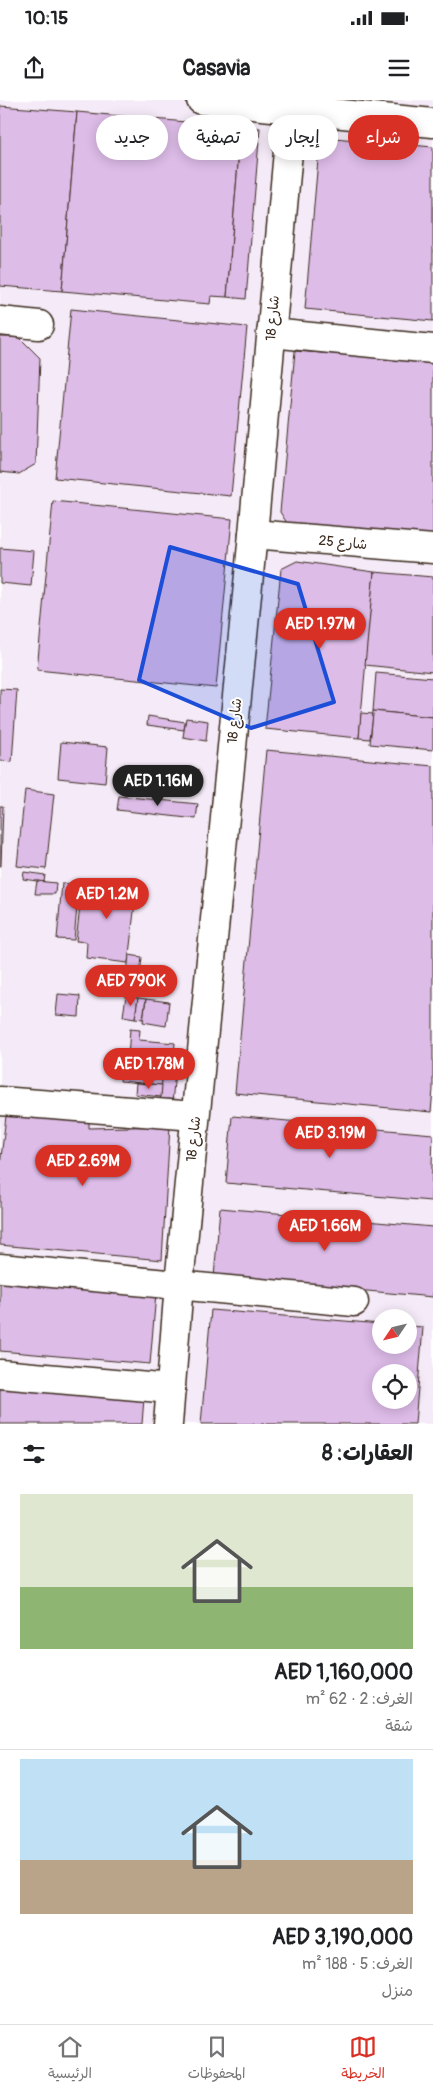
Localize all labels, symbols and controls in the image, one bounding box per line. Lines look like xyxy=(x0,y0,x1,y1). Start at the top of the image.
text: 10:15 xyxy=(25,6,68,30)
icon: share xyxy=(20,54,48,82)
text: Casavia xyxy=(183,54,250,82)
icon: menu xyxy=(385,54,413,82)
chip: جديد xyxy=(96,115,168,160)
chip: تصفية xyxy=(178,115,258,160)
chip: إيجار xyxy=(268,115,338,160)
chip: شراء xyxy=(348,115,419,160)
street label: شارع 18 xyxy=(262,294,284,342)
street label: شارع 25 xyxy=(318,532,368,554)
pin: AED 1.97M xyxy=(263,608,377,650)
text: AED 1.97M xyxy=(285,614,355,634)
street label: شارع 18 xyxy=(224,697,246,745)
pin: AED 1.16M xyxy=(101,764,215,807)
text: AED 1.16M xyxy=(123,771,193,791)
pin: AED 1.2M xyxy=(55,878,159,920)
text: AED 1.2M xyxy=(76,884,138,904)
pin: AED 790K xyxy=(79,964,183,1007)
text: AED 790K xyxy=(96,971,166,991)
pin: AED 1.78M xyxy=(92,1048,206,1090)
text: AED 1.78M xyxy=(114,1054,184,1074)
street label: شارع 18 xyxy=(183,1115,205,1163)
pin: AED 3.19M xyxy=(273,1116,387,1159)
text: AED 3.19M xyxy=(295,1123,365,1143)
pin: AED 2.69M xyxy=(26,1144,140,1187)
text: AED 2.69M xyxy=(46,1151,120,1171)
pin: AED 1.66M xyxy=(268,1210,382,1252)
text: AED 1.66M xyxy=(289,1216,361,1236)
north arrow xyxy=(372,1309,418,1354)
map controls xyxy=(372,1309,417,1409)
button: locate xyxy=(372,1364,417,1409)
icon: filters xyxy=(20,1440,48,1468)
text: العقارات: 8 xyxy=(322,1440,413,1467)
icon: home xyxy=(172,1526,262,1616)
text: AED 1,160,000 xyxy=(274,1659,413,1686)
text: الغرف: 2 · 62 m² xyxy=(306,1689,413,1709)
text: شقة xyxy=(385,1716,413,1736)
icon: home xyxy=(172,1792,262,1882)
text: AED 3,190,000 xyxy=(272,1924,413,1951)
text: الغرف: 5 · 188 m² xyxy=(302,1954,413,1974)
text: منزل xyxy=(381,1981,413,2001)
tab: الرئيسية xyxy=(48,2033,92,2086)
tab: المحفوظات xyxy=(188,2033,245,2086)
tab: الخريطة xyxy=(341,2033,385,2086)

